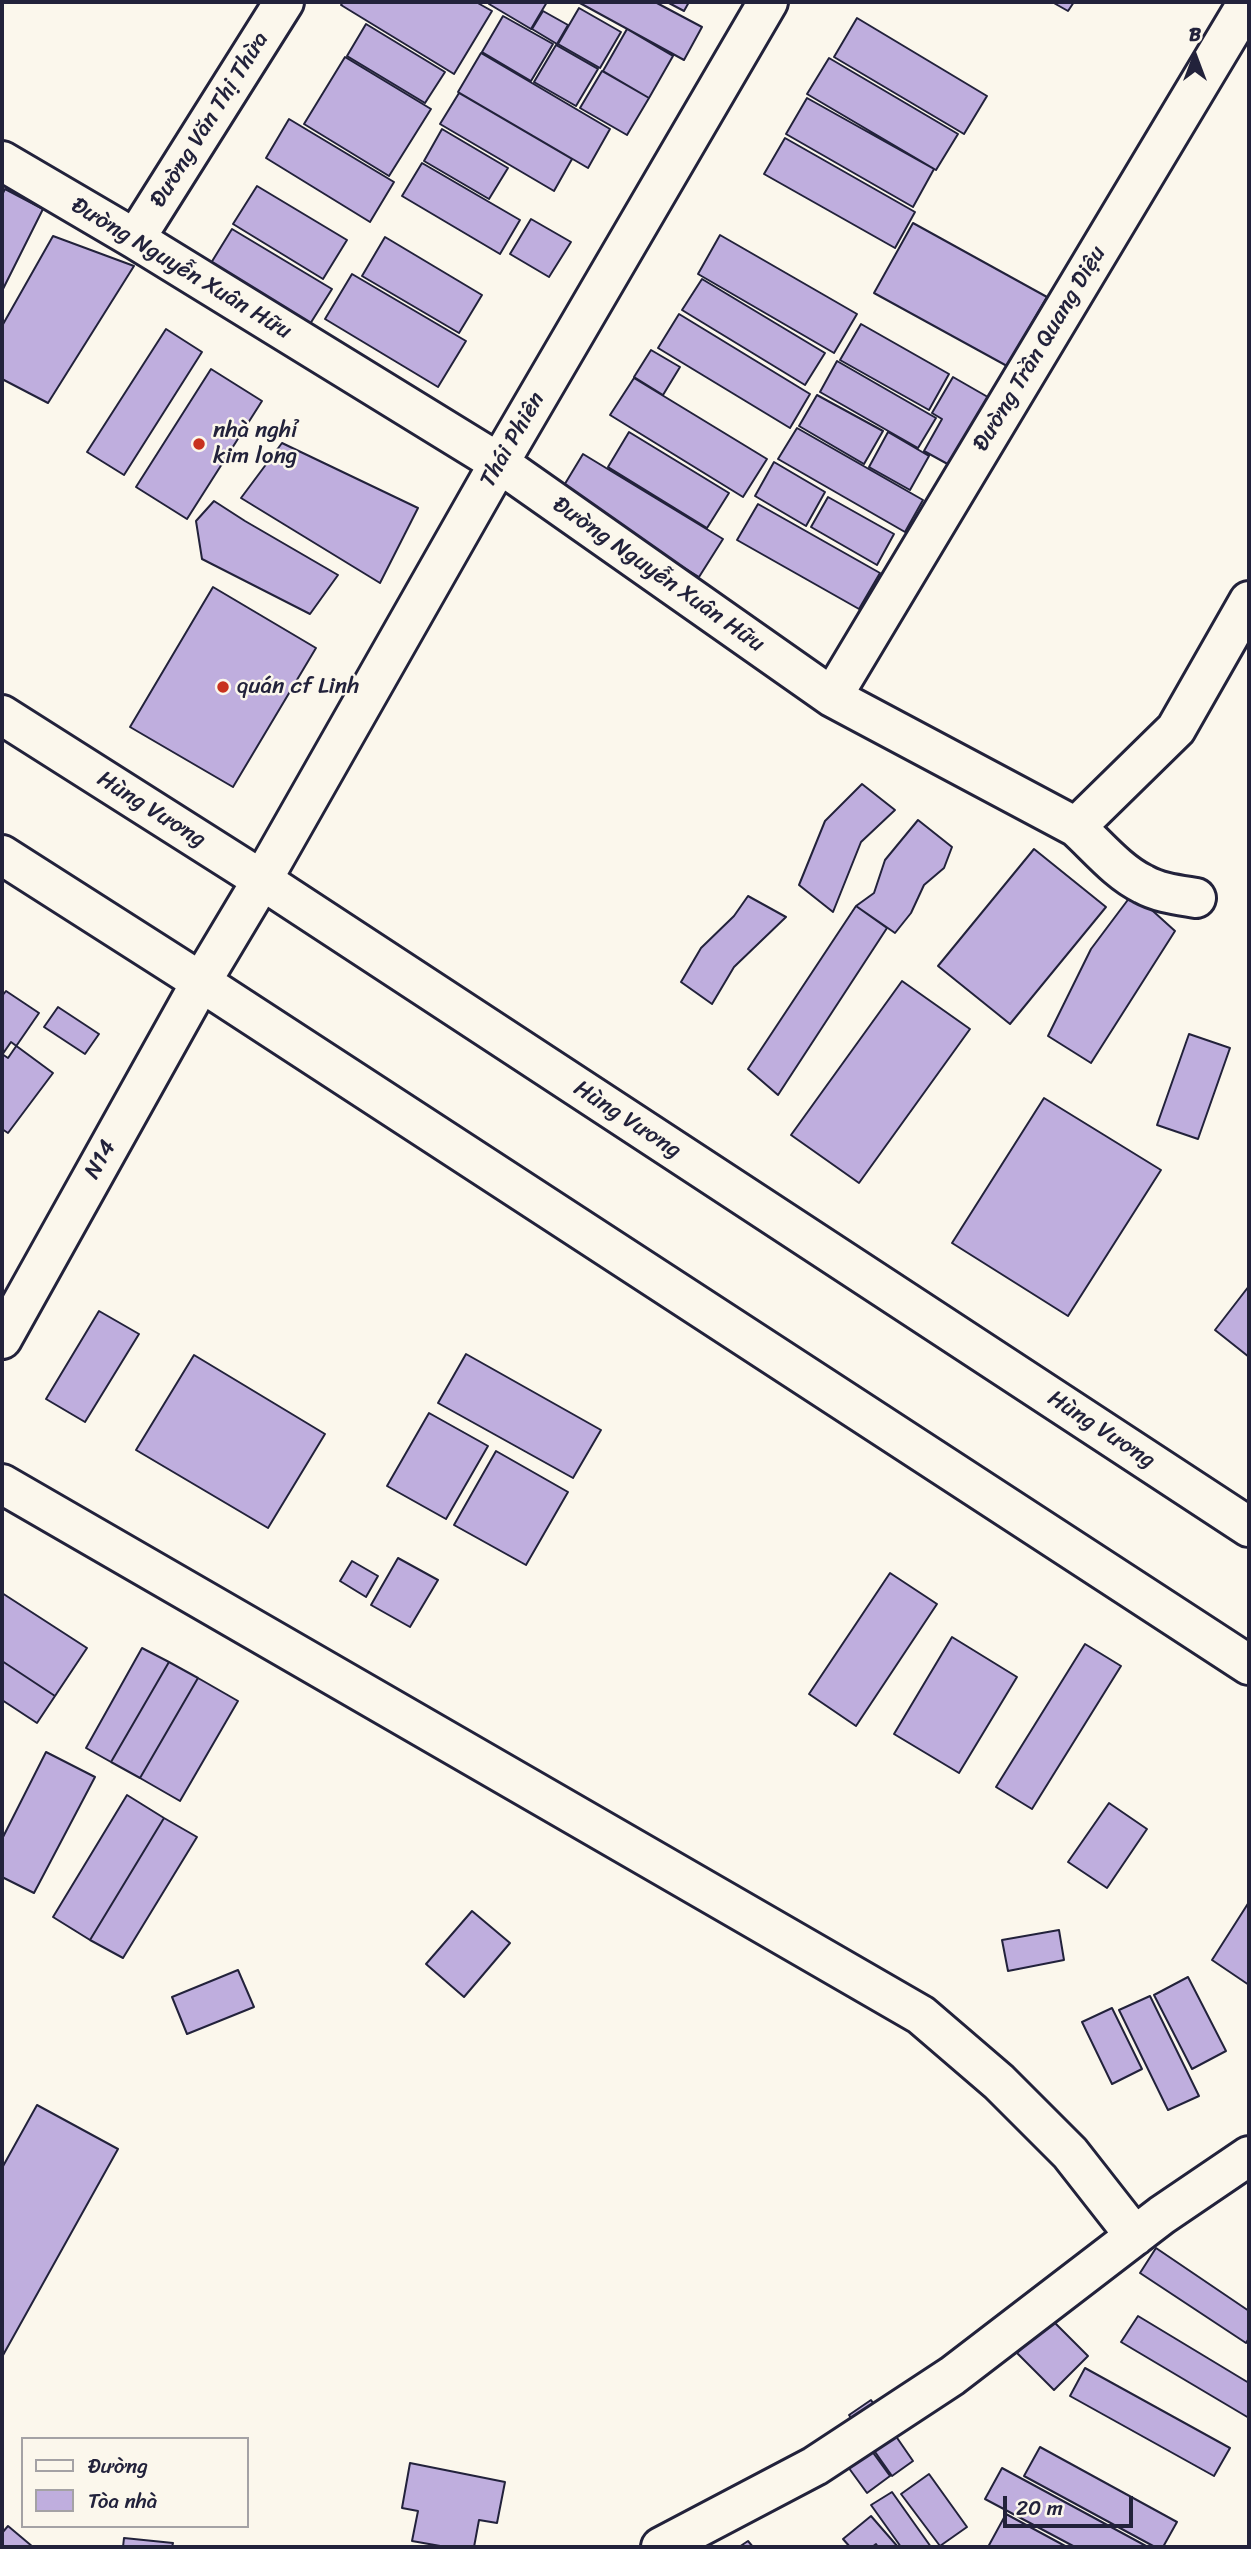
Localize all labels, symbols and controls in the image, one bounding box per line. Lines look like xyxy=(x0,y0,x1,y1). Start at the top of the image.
text: B xyxy=(1189,18,1201,51)
north arrow xyxy=(1160,21,1230,91)
street label: Đường Văn Thị Thừa xyxy=(145,27,275,213)
street label: Đường Nguyễn Xuân Hữu xyxy=(66,192,296,346)
street label: Đường Trần Quang Diệu xyxy=(968,241,1112,457)
street label: Thái Phiên xyxy=(475,388,551,492)
place label: nhà nghỉ kim long xyxy=(213,417,297,471)
marker: nhà nghỉ kim long xyxy=(191,436,207,452)
street label: Đường Nguyễn Xuân Hữu xyxy=(547,491,769,659)
place label: quán cf Linh xyxy=(237,673,359,701)
marker: quán cf Linh xyxy=(215,679,231,695)
street label: Hùng Vương xyxy=(92,766,210,854)
street label: Hùng Vương xyxy=(568,1075,686,1165)
street label: N14 xyxy=(79,1136,123,1184)
street label: Hùng Vương xyxy=(1042,1385,1160,1475)
legend xyxy=(21,2437,248,2528)
text: Đường xyxy=(88,2447,148,2485)
text: Tòa nhà xyxy=(88,2482,157,2520)
scale bar xyxy=(1006,2482,1136,2526)
text: 20 m xyxy=(1016,2489,1063,2527)

